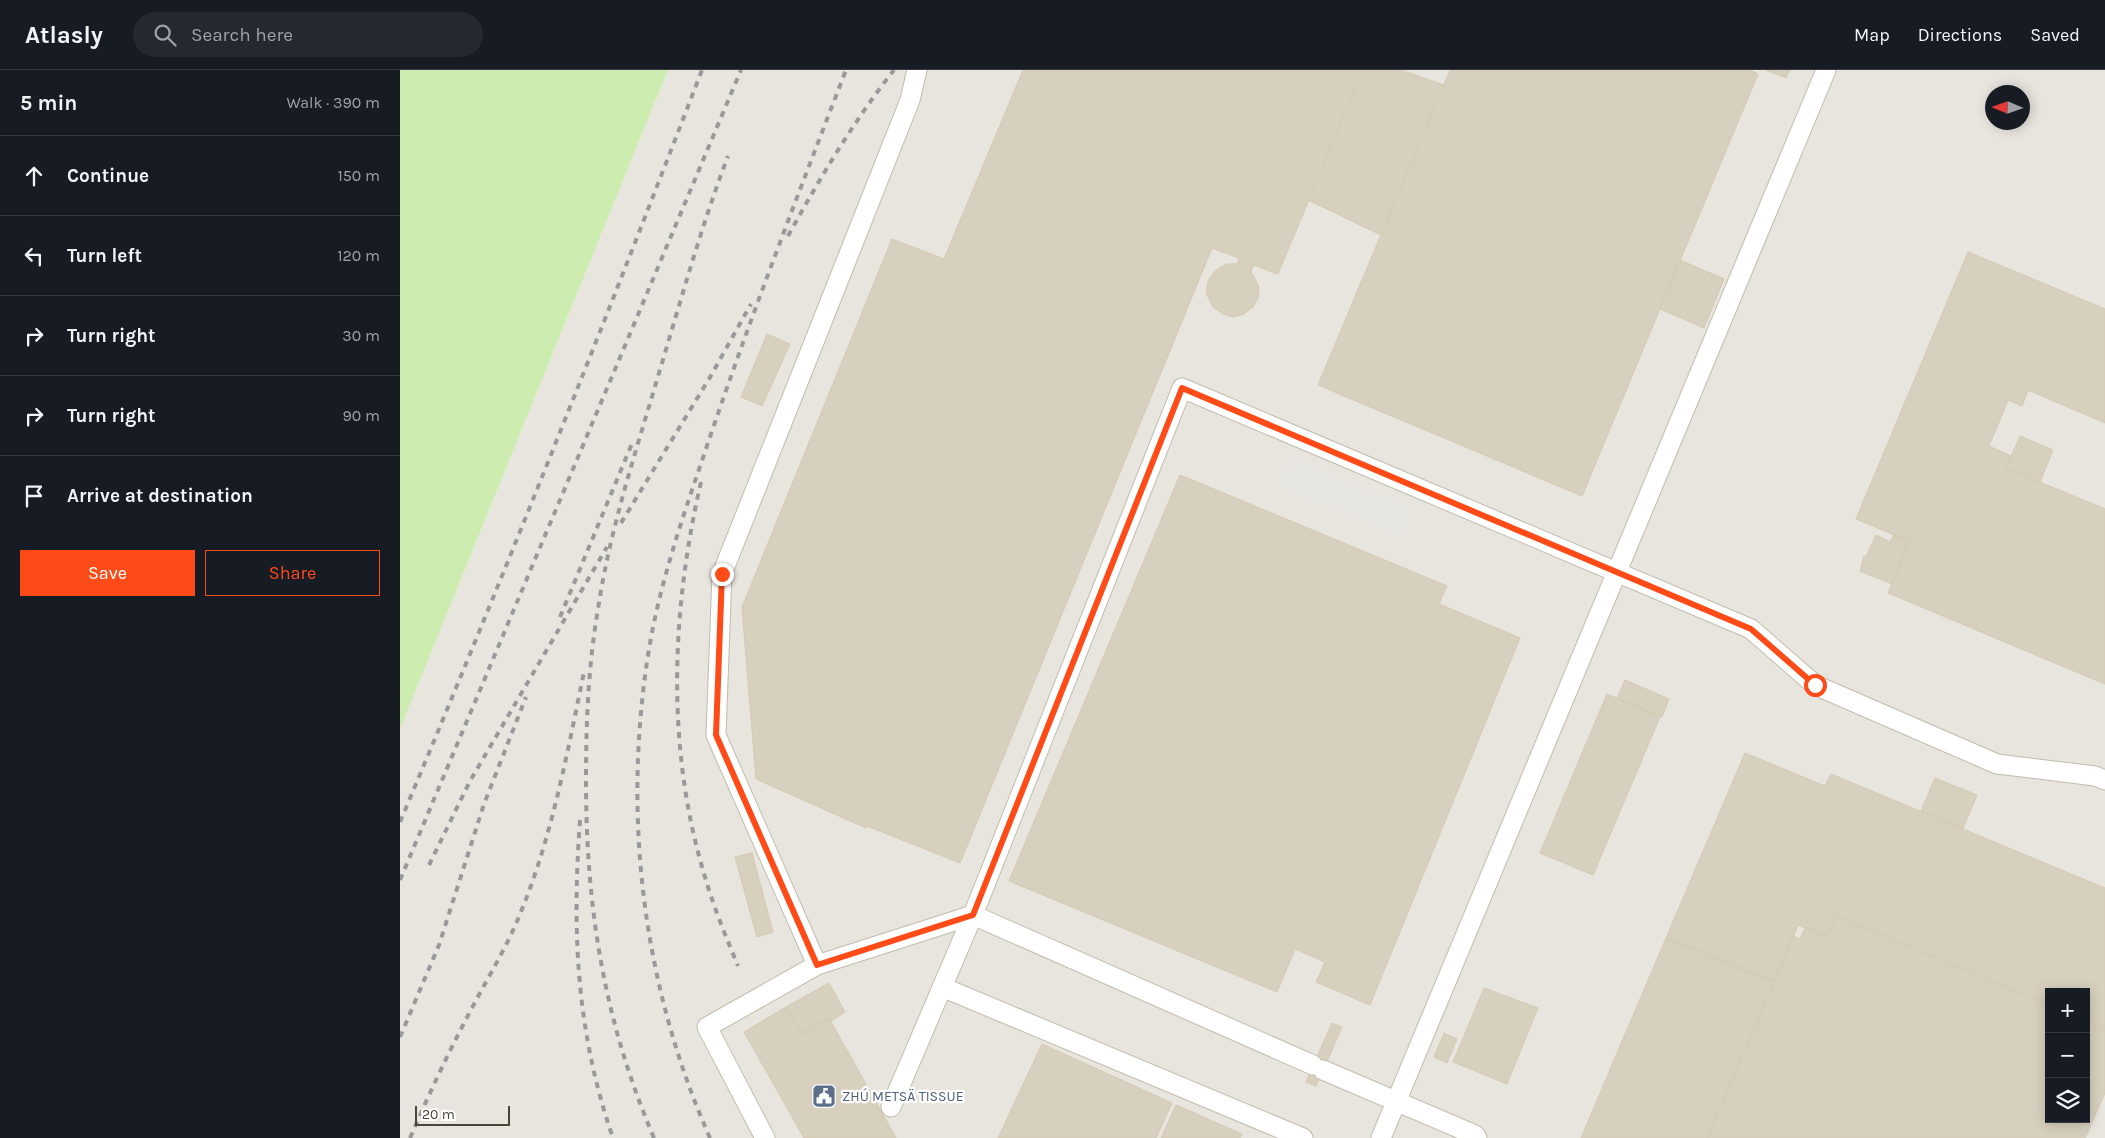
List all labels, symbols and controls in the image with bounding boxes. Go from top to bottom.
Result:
search box [133,12,483,57]
text: Atlasly [25,21,103,49]
icon: search [151,21,179,49]
text: Search here [191,24,293,46]
text: Map [1854,24,1890,46]
text: Directions [1918,24,2002,46]
text: Saved [2030,24,2080,46]
north arrow [1985,85,2030,130]
text: 5 min [20,91,77,115]
text: Walk · 390 m [286,93,380,112]
icon: ahead [20,162,48,190]
text: Continue [67,165,149,187]
text: 150 m [337,166,380,185]
icon: left [20,242,48,270]
text: Turn left [67,245,142,267]
text: 120 m [337,246,380,265]
icon: right [20,322,48,350]
text: Turn right [67,325,156,347]
text: 30 m [342,326,380,345]
icon: right [20,402,48,430]
text: Turn right [67,405,156,427]
text: 90 m [342,406,380,425]
icon: arrive [20,482,48,510]
text: Arrive at destination [67,485,253,507]
button: Save [20,550,195,596]
button: Share [205,550,380,596]
route end [711,563,734,586]
route start [1804,674,1827,697]
map controls [2045,988,2090,1123]
button: + [2045,988,2090,1033]
button: − [2045,1033,2090,1078]
button: layers [2045,1078,2090,1123]
public building icon: ZHÚ METSÄ TISSUE [811,1083,837,1109]
place label: ZHÚ METSÄ TISSUE [842,1087,964,1105]
scale bar [415,1103,510,1126]
text: 20 m [422,1106,455,1123]

